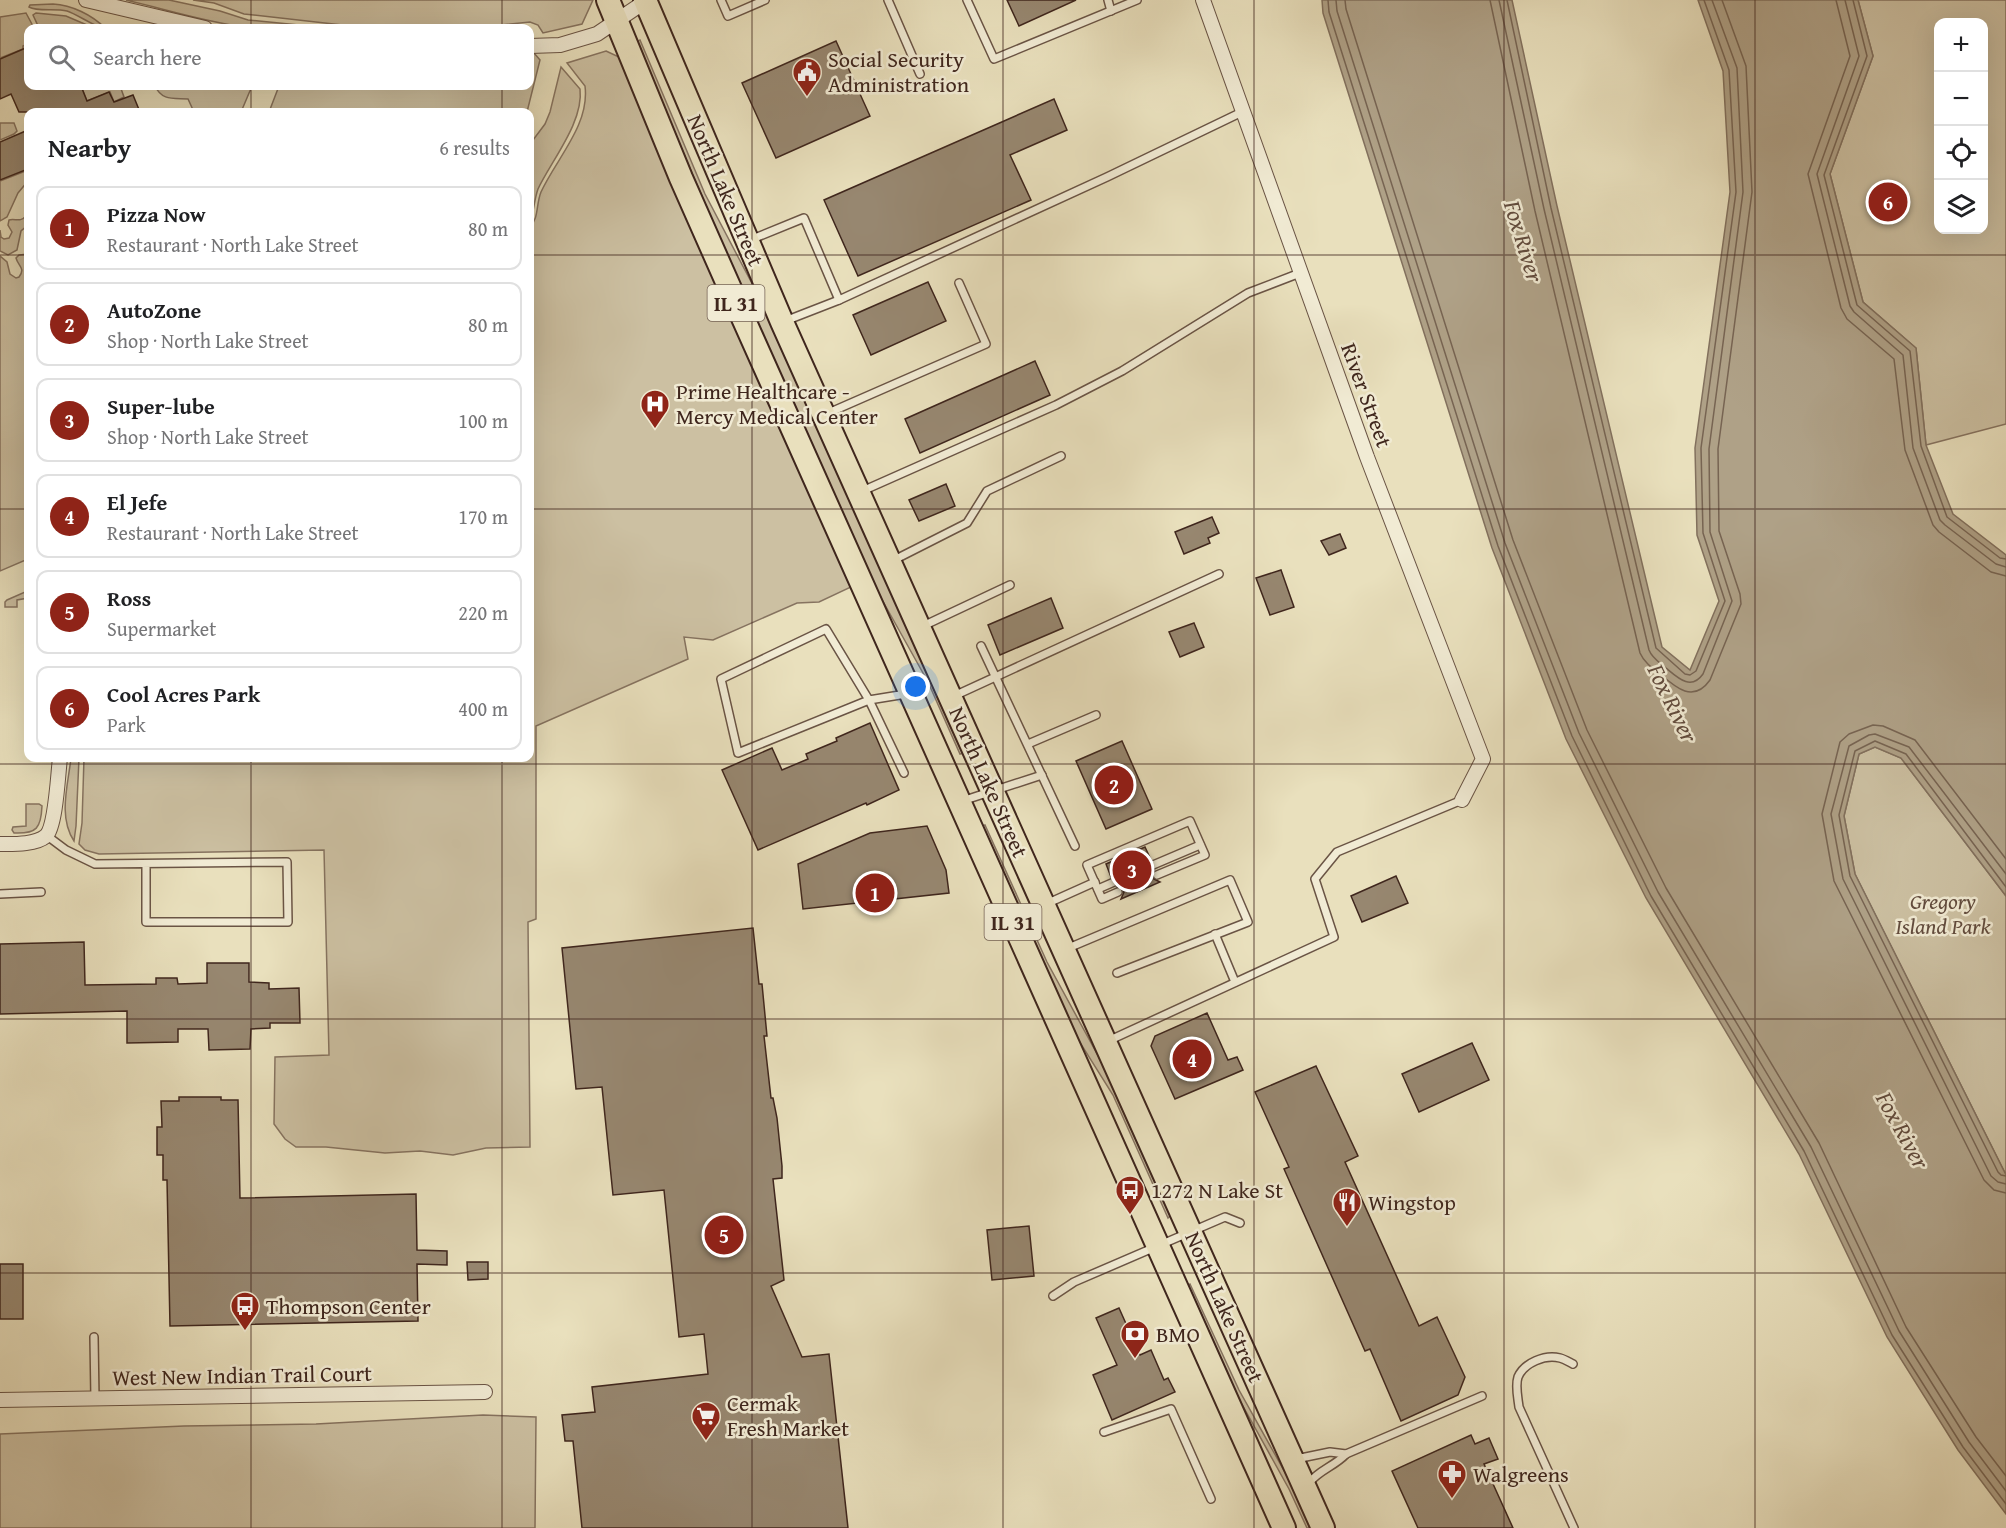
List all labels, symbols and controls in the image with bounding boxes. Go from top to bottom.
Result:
map controls [1934,18,1988,234]
button: + [1934,18,1988,72]
search box [24,24,534,90]
icon: search [45,41,78,74]
text: Search here [93,41,202,73]
place label: Social Security Administration [828,43,970,100]
public building icon: Social Security Administration [791,56,823,98]
button: − [1934,72,1988,126]
street label: North Lake Street [680,109,773,271]
button: locate [1934,126,1988,180]
text: Nearby [48,128,131,167]
text: 6 results [439,133,510,162]
pin: 6 [1868,180,1908,224]
button: layers [1934,180,1988,234]
water label: Fox River [1495,195,1553,287]
text: Pizza Now [107,198,206,230]
text: 1 [64,214,75,243]
text: 80 m [468,214,508,243]
text: Restaurant · North Lake Street [107,230,359,259]
road number: IL 31 [708,285,764,321]
text: AutoZone [107,294,201,326]
text: 2 [64,310,75,339]
text: 80 m [468,310,508,339]
text: Shop · North Lake Street [107,326,309,355]
street label: River Street [1333,338,1401,452]
place label: Prime Healthcare - Mercy Medical Center [676,375,878,432]
hospital icon: Prime Healthcare - Mercy Medical Center [639,388,671,430]
text: Super-lube [107,390,215,422]
text: 3 [64,406,75,435]
text: 100 m [458,406,508,435]
text: Shop · North Lake Street [107,422,309,451]
text: El Jefe [107,486,167,518]
text: 4 [64,502,75,531]
text: 170 m [458,502,508,531]
text: Restaurant · North Lake Street [107,518,359,547]
text: Ross [107,582,151,614]
text: 5 [64,598,75,627]
text: 220 m [458,598,508,627]
text: Supermarket [107,614,216,643]
water label: Fox River [1638,657,1708,749]
your location [901,672,930,701]
text: Cool Acres Park [107,678,260,710]
text: 6 [64,694,75,723]
text: 400 m [458,694,508,723]
street label: North Lake Street [941,701,1037,863]
text: Park [107,710,146,739]
pin: 2 [1094,762,1134,808]
pin: 3 [1112,848,1152,892]
pin: 1 [856,870,894,916]
park label: Gregory Island Park [1896,885,1991,942]
road number: IL 31 [984,904,1042,940]
pin: 4 [1172,1036,1212,1082]
water label: Fox River [1867,1084,1939,1176]
bus stop icon: 1272 N Lake St [1114,1174,1146,1216]
place label: 1272 N Lake St [1151,1174,1283,1206]
restaurant icon: Wingstop [1331,1186,1363,1228]
place label: Wingstop [1368,1186,1456,1218]
pin: 5 [704,1212,744,1258]
street label: North Lake Street [1177,1226,1273,1388]
bus stop icon: Thompson Center [229,1290,261,1332]
place label: Thompson Center [266,1290,431,1322]
bank icon: BMO [1119,1318,1151,1360]
place label: BMO [1156,1318,1200,1350]
street label: West New Indian Trail Court [112,1357,372,1393]
place label: Cermak Fresh Market [727,1387,849,1444]
supermarket icon: Cermak Fresh Market [690,1400,722,1442]
pharmacy icon: Walgreens [1436,1458,1468,1500]
place label: Walgreens [1473,1458,1569,1490]

